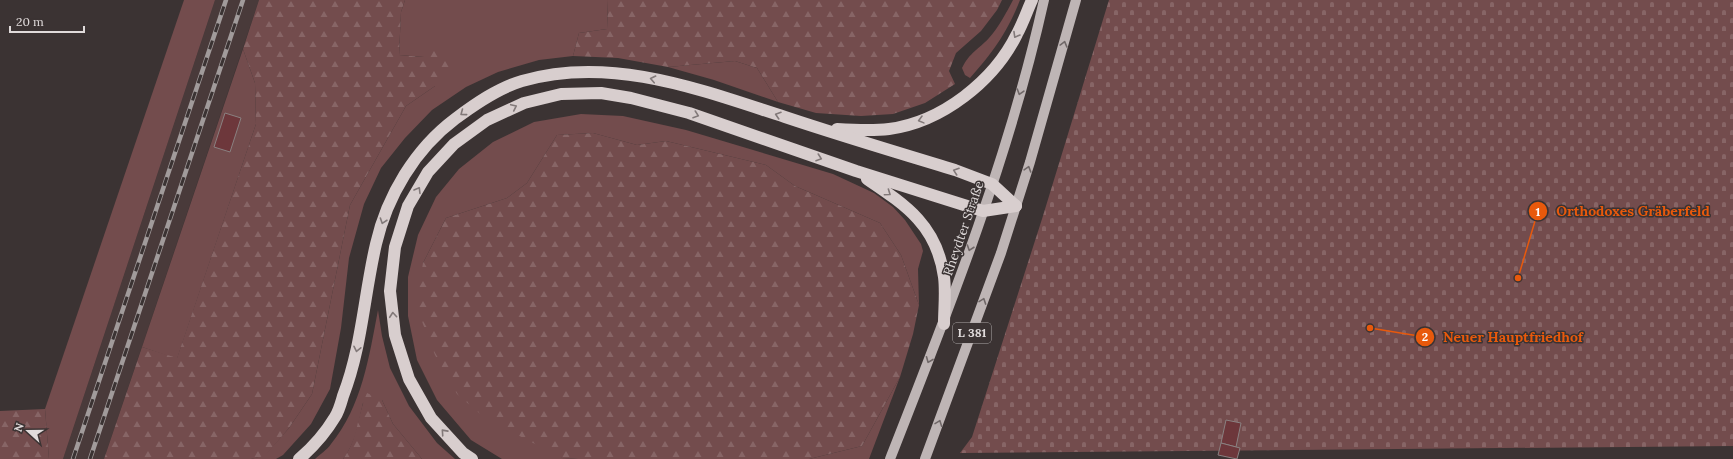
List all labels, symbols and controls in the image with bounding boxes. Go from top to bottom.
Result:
scale bar [10,8,84,34]
text: 20 m [16,14,44,29]
one-way arrow [1013,31,1020,38]
one-way arrow [1060,41,1068,48]
one-way arrow [650,75,656,83]
one-way arrow [1016,88,1025,95]
one-way arrow [510,104,518,112]
one-way arrow [460,108,467,116]
one-way arrow [692,111,699,119]
one-way arrow [775,111,782,120]
one-way arrow [918,115,925,124]
one-way arrow [815,153,822,162]
one-way arrow [1023,166,1032,173]
one-way arrow [952,167,959,175]
street label: Rheydter Straße [939,179,988,278]
one-way arrow [413,187,420,194]
one-way arrow [884,188,891,195]
callout: Orthodoxes Gräberfeld [1528,198,1717,224]
text: Orthodoxes Gräberfeld [1556,202,1710,220]
text: 1 [1536,204,1541,219]
one-way arrow [380,218,388,225]
one-way arrow [967,245,975,252]
one-way arrow [979,297,987,304]
one-way arrow [388,312,397,318]
road number: L 381 [953,323,991,343]
callout: Neuer Hauptfriedhof [1415,324,1591,350]
text: Neuer Hauptfriedhof [1443,328,1584,346]
text: 2 [1422,329,1428,344]
one-way arrow [353,345,362,352]
one-way arrow [926,357,934,364]
north arrow [8,411,48,451]
one-way arrow [934,419,942,426]
text: N [11,420,27,434]
one-way arrow [441,429,449,437]

